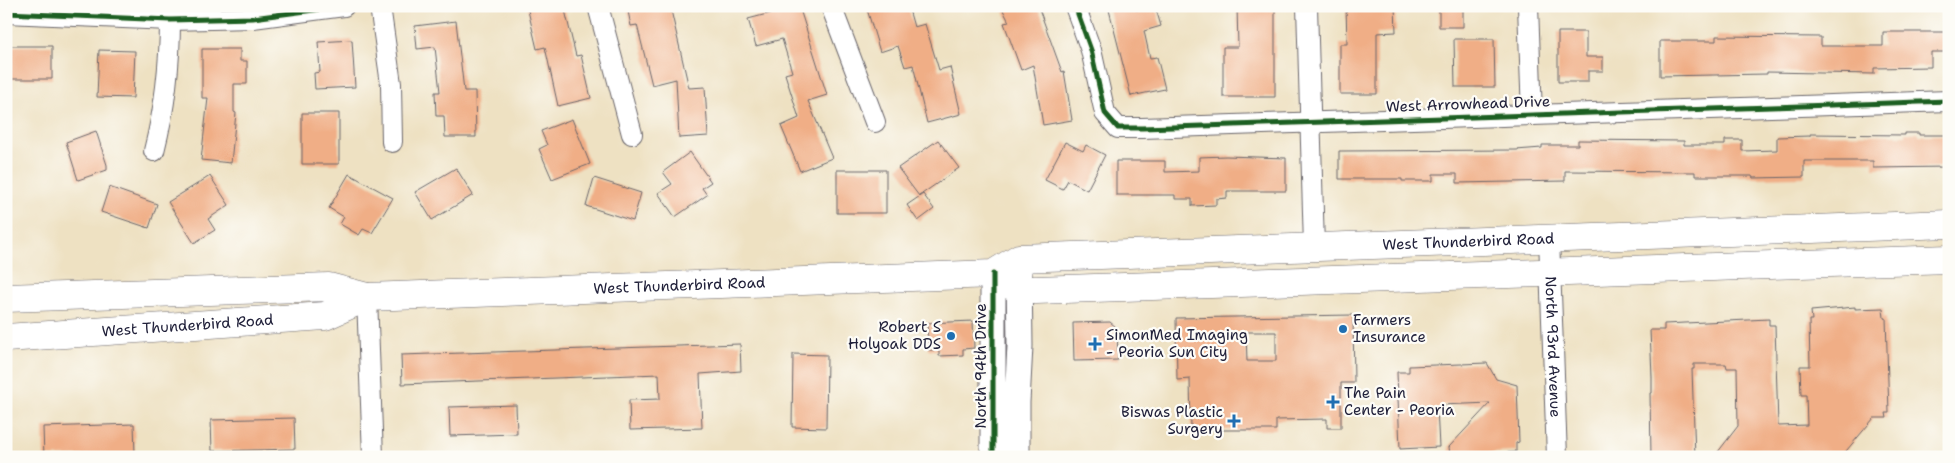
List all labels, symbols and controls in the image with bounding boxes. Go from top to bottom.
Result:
street label: West Arrowhead Drive [1385,91,1551,117]
street label: West Thunderbird Road [1382,228,1555,255]
street label: West Thunderbird Road [593,272,766,299]
street label: North 93rd Avenue [1540,276,1566,418]
street label: North 94th Drive [971,303,991,429]
street label: West Thunderbird Road [101,310,275,341]
place label: Farmers Insurance [1353,310,1426,347]
place label: Robert S Holyoak DDS [848,317,941,354]
marker: Farmers Insurance [1337,323,1349,335]
place label: SimonMed Imaging - Peoria Sun City [1106,325,1248,362]
marker: Robert S Holyoak DDS [945,330,957,342]
marker: SimonMed Imaging - Peoria Sun City [1088,337,1102,351]
place label: The Pain Center - Peoria [1344,383,1455,420]
marker: The Pain Center - Peoria [1326,395,1340,409]
place label: Biswas Plastic Surgery [1121,402,1223,439]
marker: Biswas Plastic Surgery [1227,414,1241,428]

